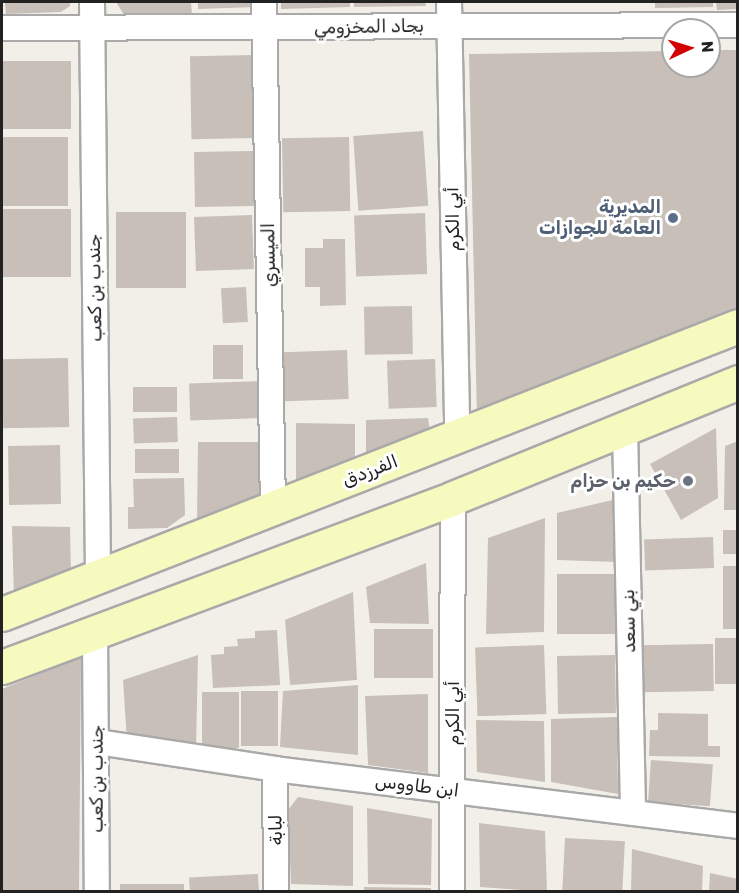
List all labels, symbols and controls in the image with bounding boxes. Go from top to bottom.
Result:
street label: بجاد المخزومي [314,15,424,39]
north arrow [661,18,721,78]
text: N [698,40,717,53]
street label: أبي الكرم [442,187,464,251]
place label: المديرية العامة للجوازات [539,197,661,240]
marker: المديرية العامة للجوازات [666,211,680,225]
street label: الميسري [258,223,280,287]
street label: جندب بن كعب [83,234,107,342]
street label: الفرزدق [339,451,401,491]
place label: حكيم بن حزام [570,470,676,492]
marker: حكيم بن حزام [681,474,695,488]
street label: بني سعد [618,589,640,653]
street label: أبي الكرم [442,681,464,745]
street label: جندب بن كعب [86,725,108,833]
street label: ابن طاووس [374,770,460,802]
street label: لبابة [265,814,287,846]

